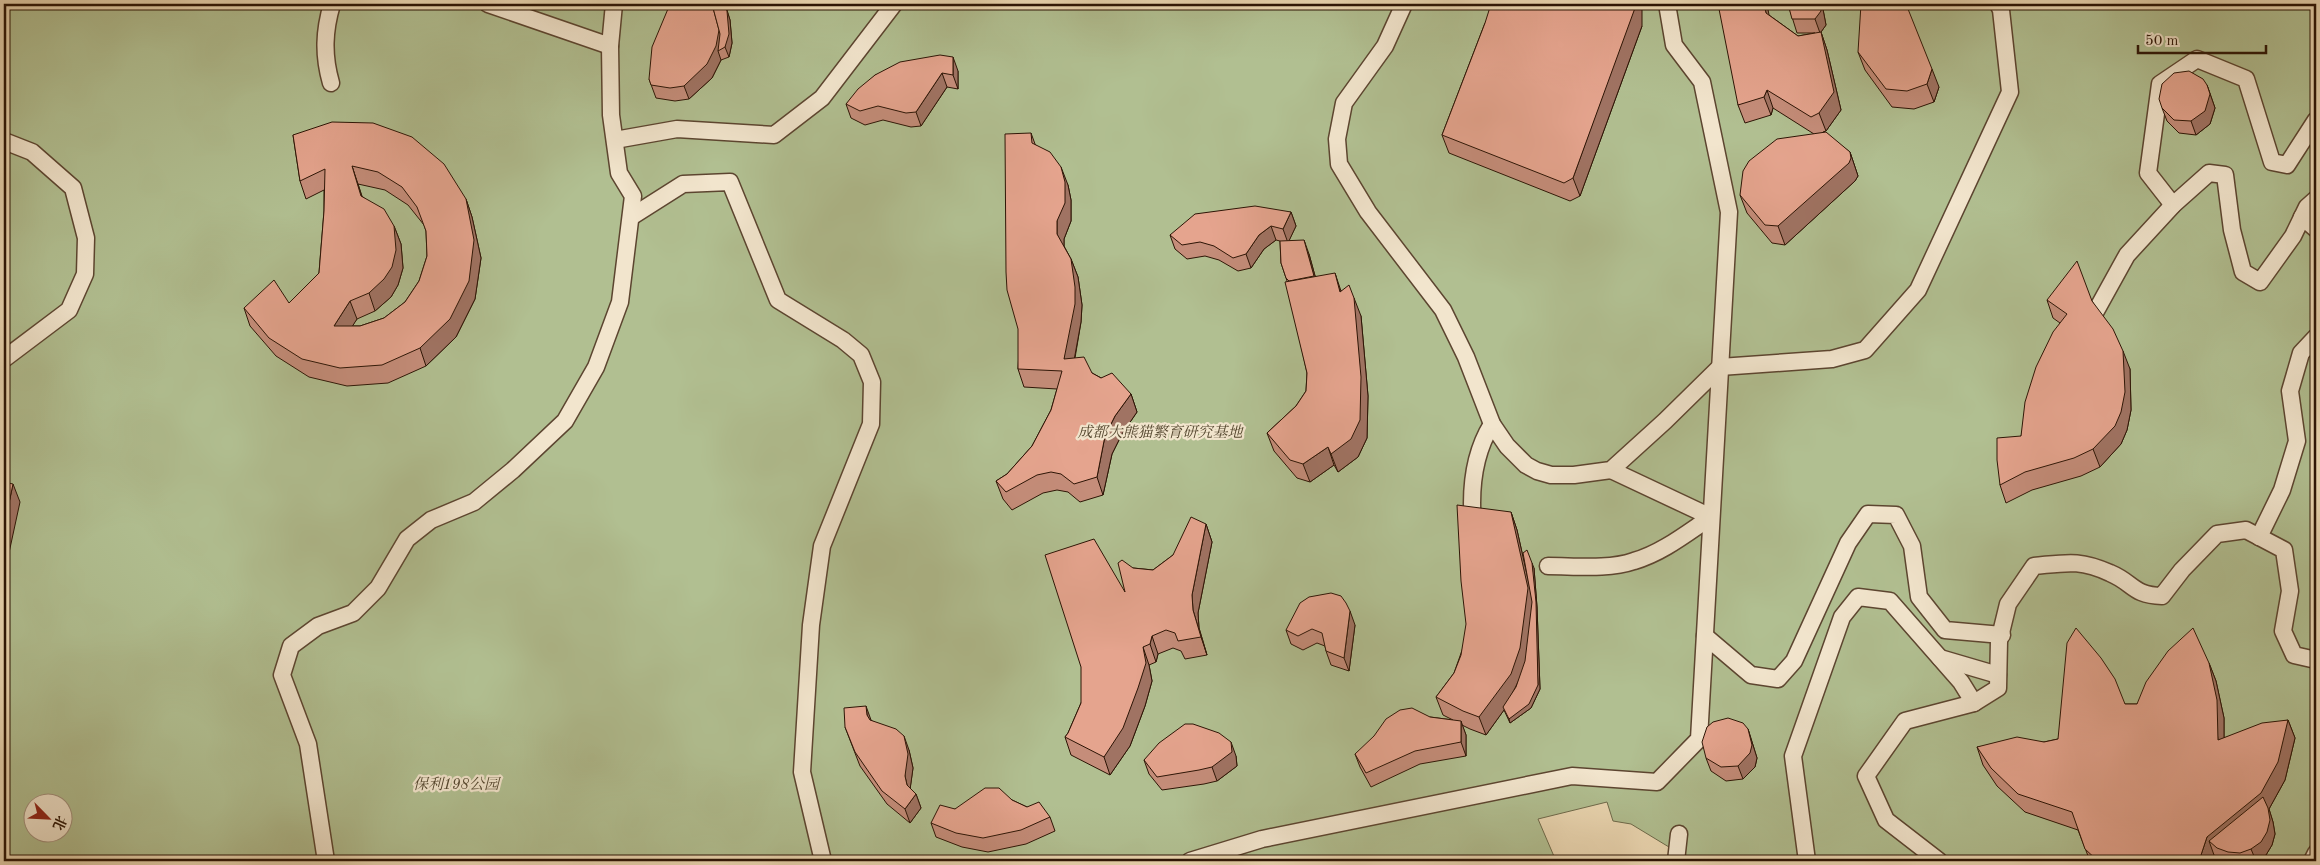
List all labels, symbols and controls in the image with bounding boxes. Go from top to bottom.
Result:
scale bar [2138,22,2265,54]
text: 50 m [2145,34,2179,49]
park label: 成都大熊猫繁育研究基地 [1077,424,1244,441]
park label: 保利198公园 [413,776,501,793]
north arrow [22,792,72,842]
text: 北 [50,814,69,833]

